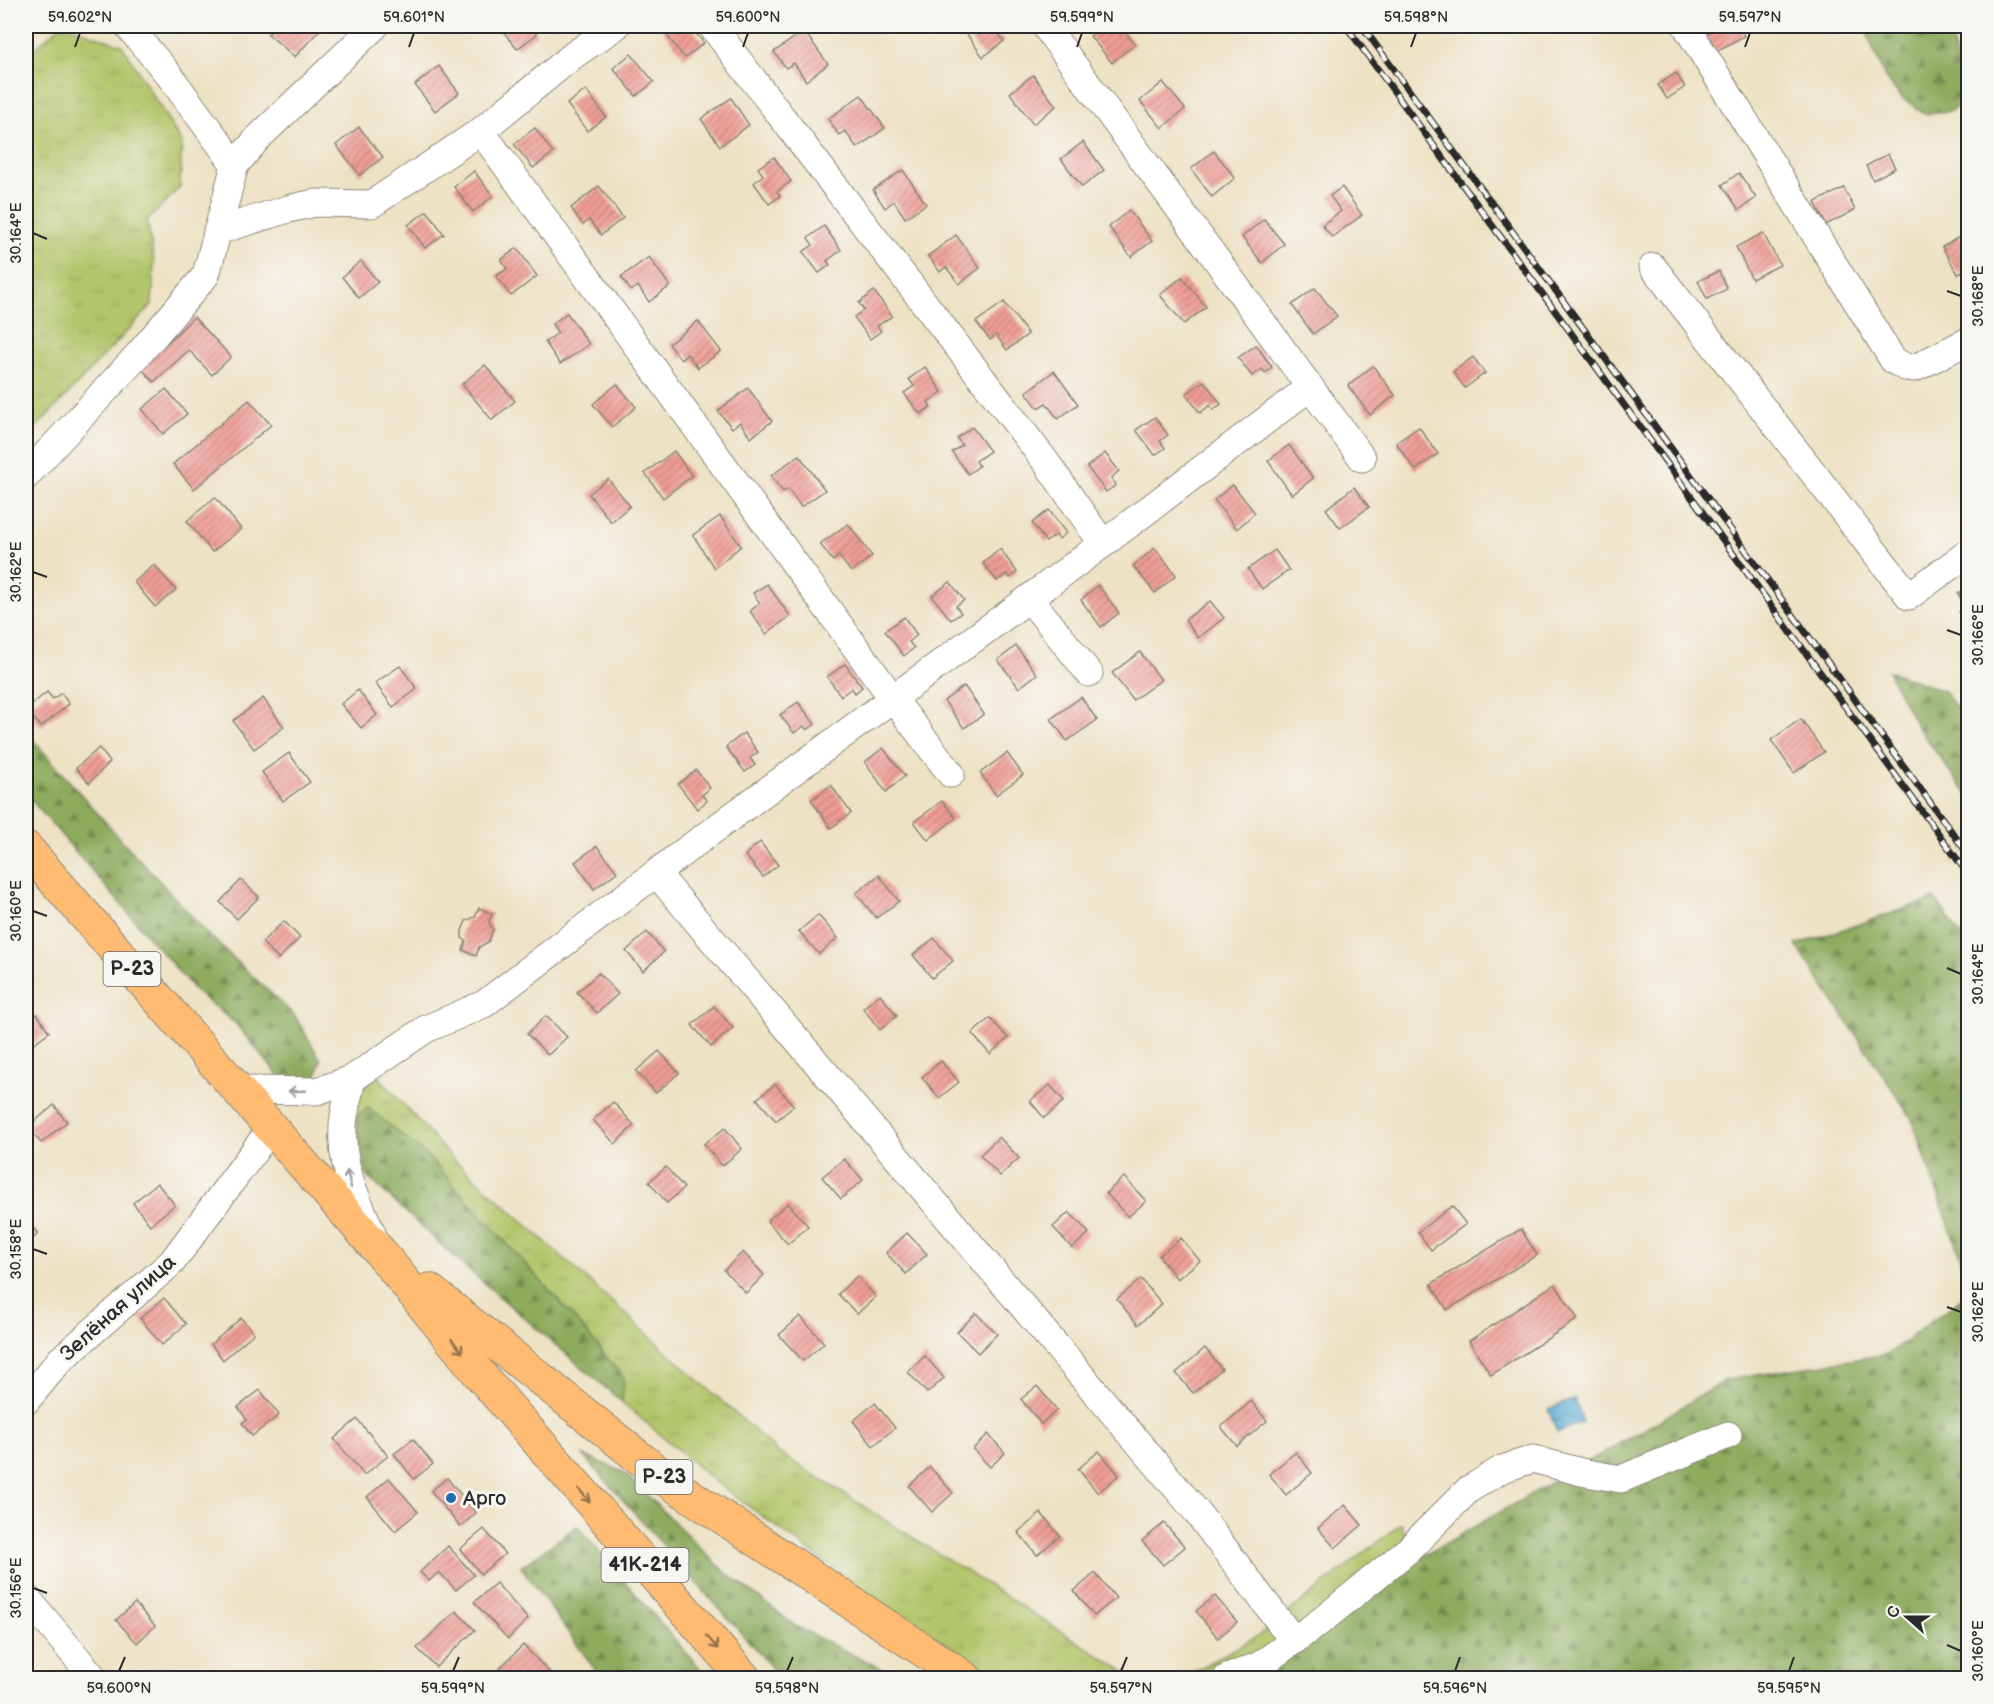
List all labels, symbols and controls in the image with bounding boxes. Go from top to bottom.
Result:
text: 59.602°N [48,8,112,27]
text: 59.601°N [383,8,445,27]
text: 59.600°N [715,8,781,27]
text: 59.599°N [1050,8,1114,27]
text: 59.598°N [1384,8,1448,27]
text: 59.597°N [1718,8,1782,27]
text: 30.164°E [7,202,26,264]
text: 30.168°E [1969,265,1988,327]
text: 30.162°E [7,541,26,603]
text: 30.166°E [1969,604,1988,666]
text: 30.160°E [7,880,26,942]
text: 30.164°E [1969,943,1988,1005]
road number: Р-23 [104,952,160,986]
one-way arrow [287,1086,307,1097]
one-way arrow [342,1170,354,1189]
text: 30.158°E [7,1218,26,1279]
street label: Зелёная улица [55,1249,181,1367]
text: 30.162°E [1969,1281,1988,1343]
one-way arrow [450,1338,464,1353]
road number: Р-23 [636,1460,692,1494]
place label: Арго [462,1486,506,1511]
one-way arrow [577,1487,591,1502]
marker: Арго [444,1491,458,1505]
road number: 41К-214 [602,1548,688,1582]
text: 30.156°E [7,1557,26,1619]
north arrow [1877,1587,1937,1647]
text: С [1884,1604,1905,1621]
text: 30.160°E [1969,1620,1988,1682]
one-way arrow [705,1634,719,1649]
text: 59.600°N [86,1679,152,1698]
text: 59.599°N [421,1679,485,1698]
text: 59.598°N [755,1679,819,1698]
text: 59.597°N [1089,1679,1153,1698]
text: 59.596°N [1423,1679,1487,1698]
text: 59.595°N [1757,1679,1821,1698]

